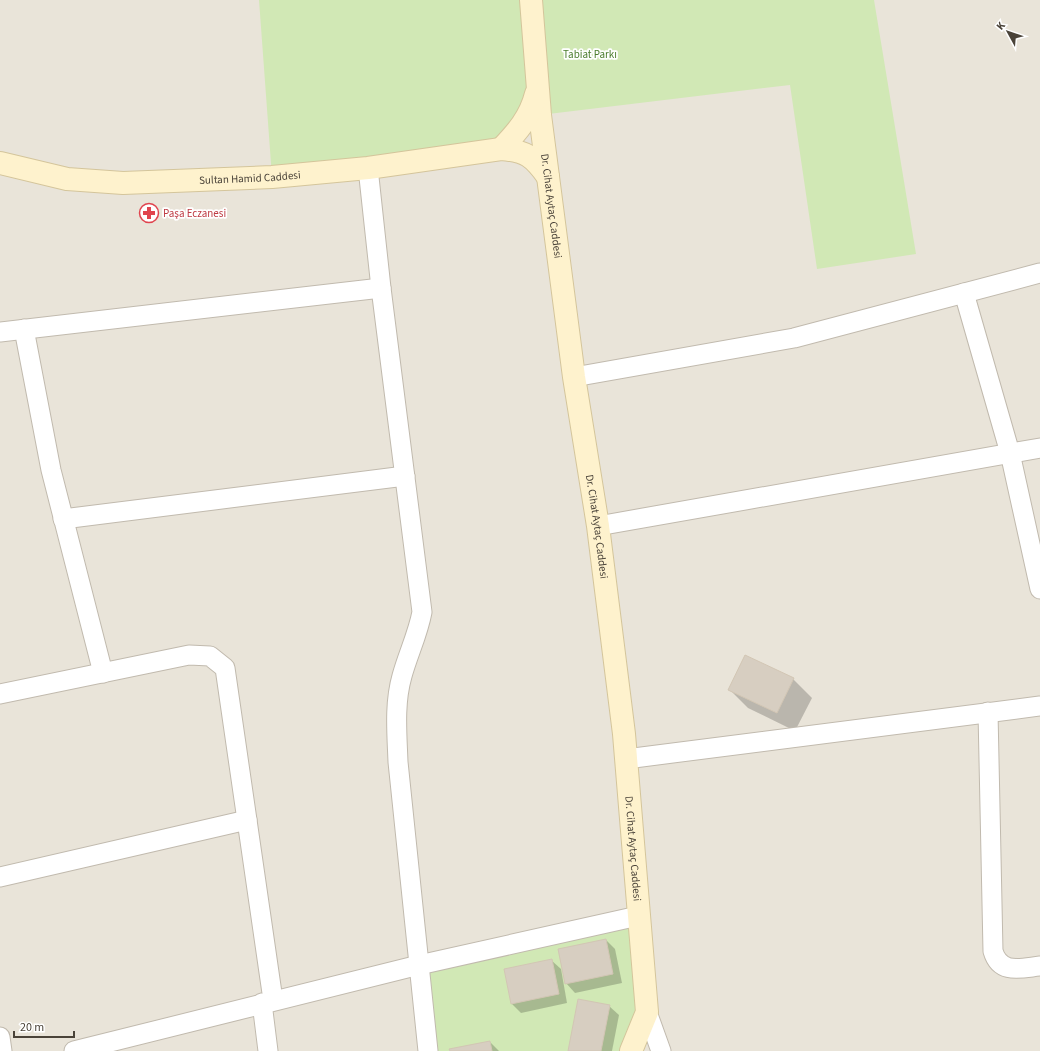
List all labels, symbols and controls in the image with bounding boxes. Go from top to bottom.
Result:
north arrow [988,12,1028,52]
text: K [993,18,1009,33]
park label: Tabiat Parkı [563,47,617,62]
street label: Dr. Cihat Aytaç Caddesi [538,153,566,259]
street label: Sultan Hamid Caddesi [199,167,301,187]
pharmacy icon: Paşa Eczanesi [138,202,160,224]
place label: Paşa Eczanesi [163,206,226,221]
street label: Dr. Cihat Aytaç Caddesi [582,473,612,580]
street label: Dr. Cihat Aytaç Caddesi [622,795,645,902]
scale bar [14,1013,74,1039]
text: 20 m [20,1019,44,1036]

